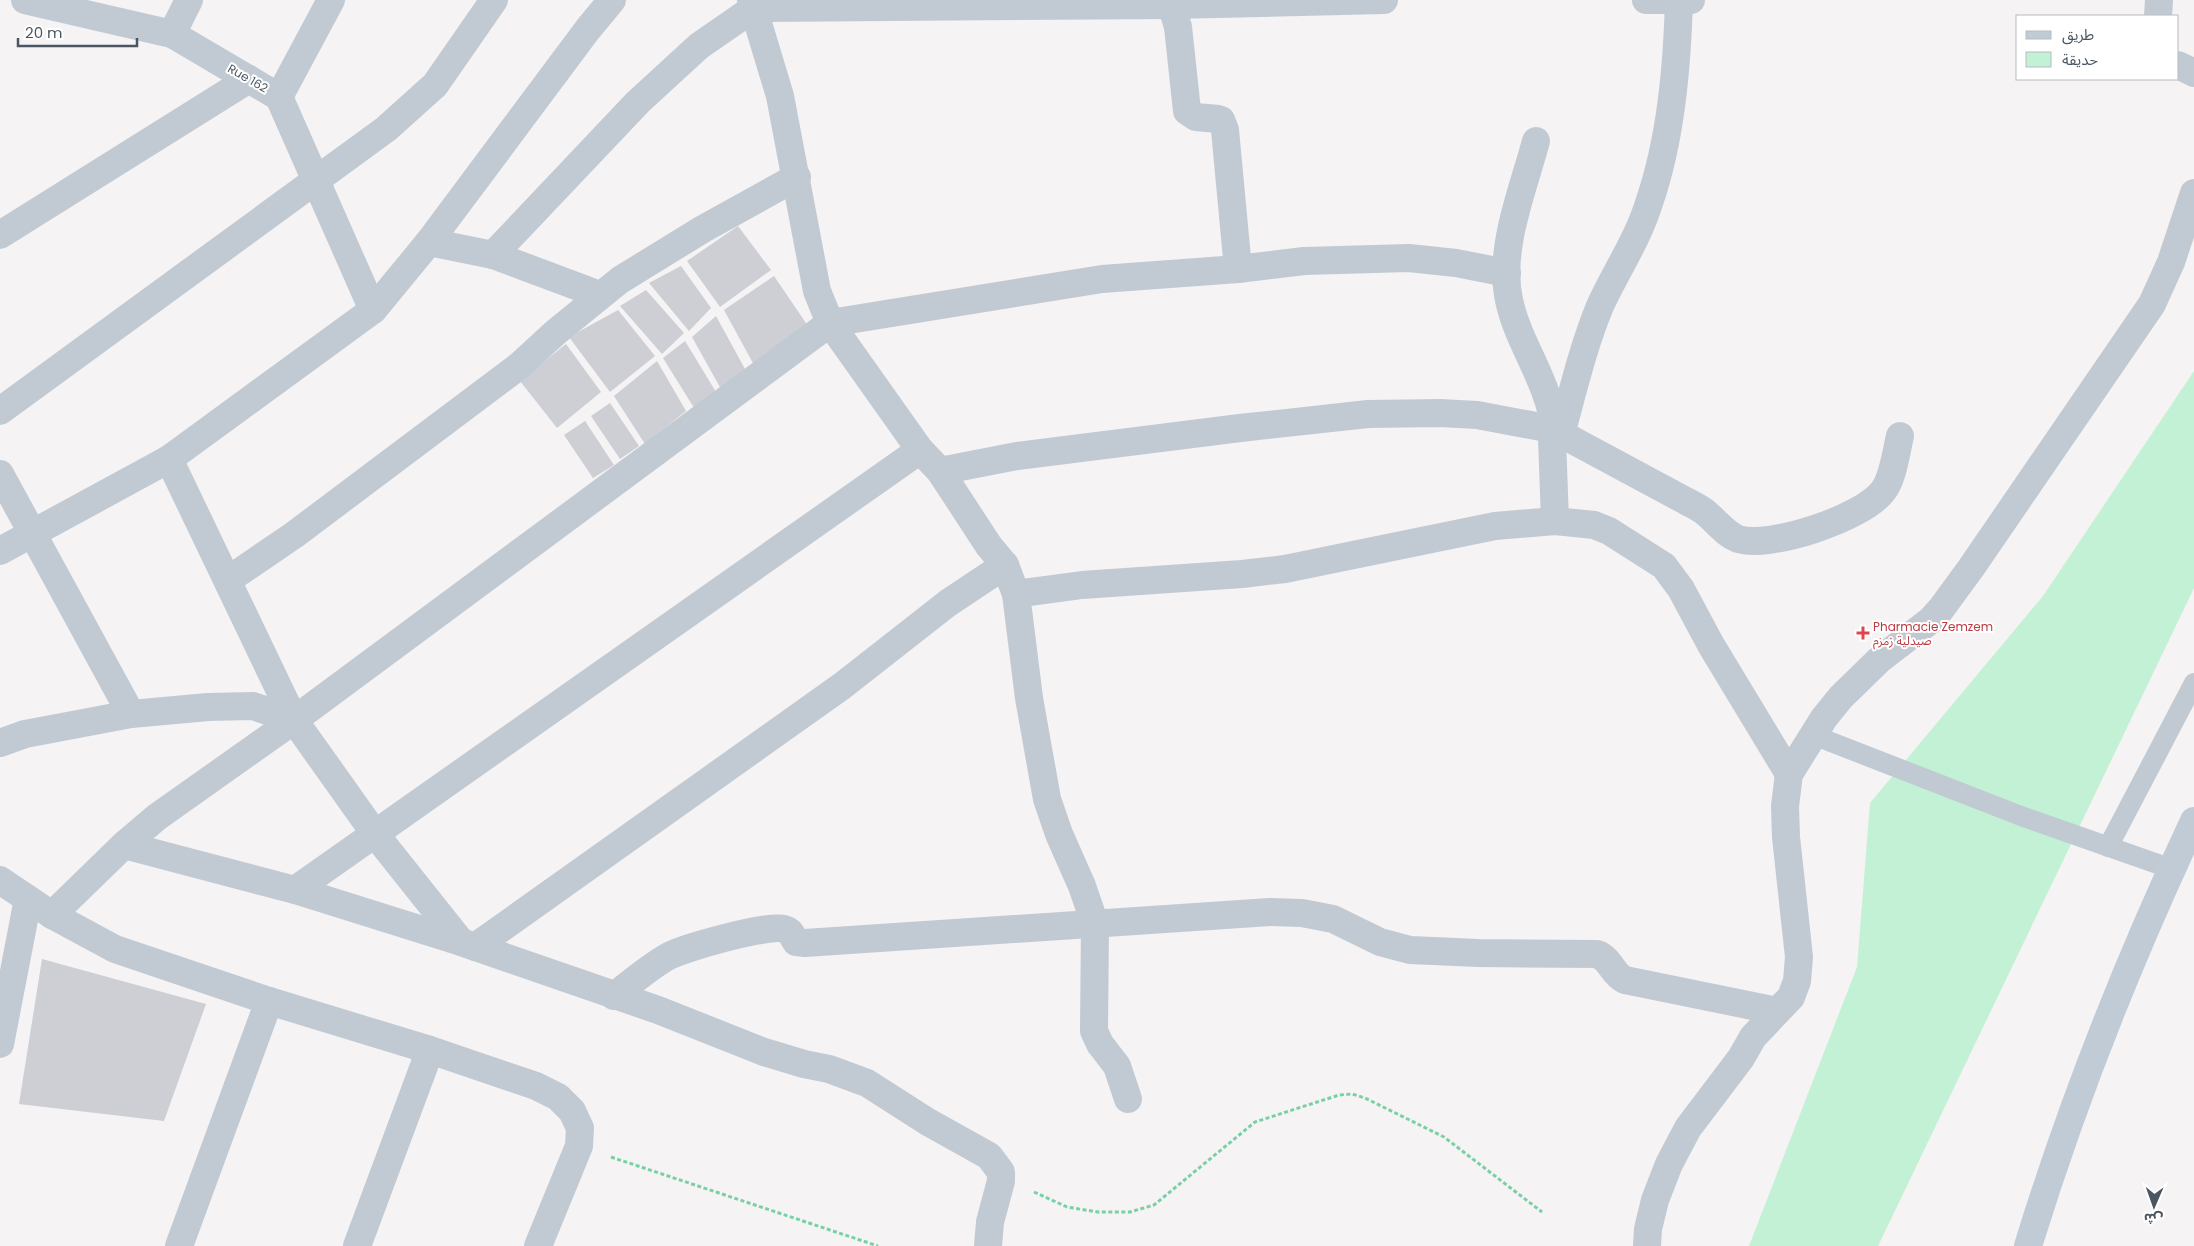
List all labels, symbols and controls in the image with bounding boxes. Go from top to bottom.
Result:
scale bar [18,15,136,47]
legend [2016,15,2179,80]
text: 20 m [25,22,63,43]
text: طريق [2062,24,2094,45]
text: حديقة [2062,49,2098,70]
street label: Rue 162 [225,60,271,96]
place label: Pharmacie Zemzem صيدلية زمزم [1873,618,1993,650]
marker: Pharmacie Zemzem صيدلية زمزم [1857,627,1869,639]
north arrow [2129,1181,2179,1231]
text: ش [2144,1209,2163,1229]

